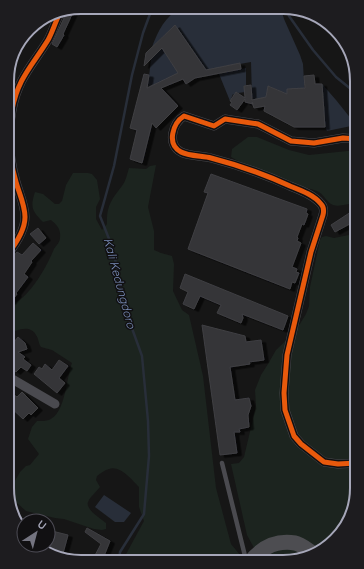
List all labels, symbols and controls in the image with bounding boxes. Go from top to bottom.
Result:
water label: Kali Kedungdoro [101,236,139,331]
north arrow [16,513,56,553]
text: U [35,517,49,533]

